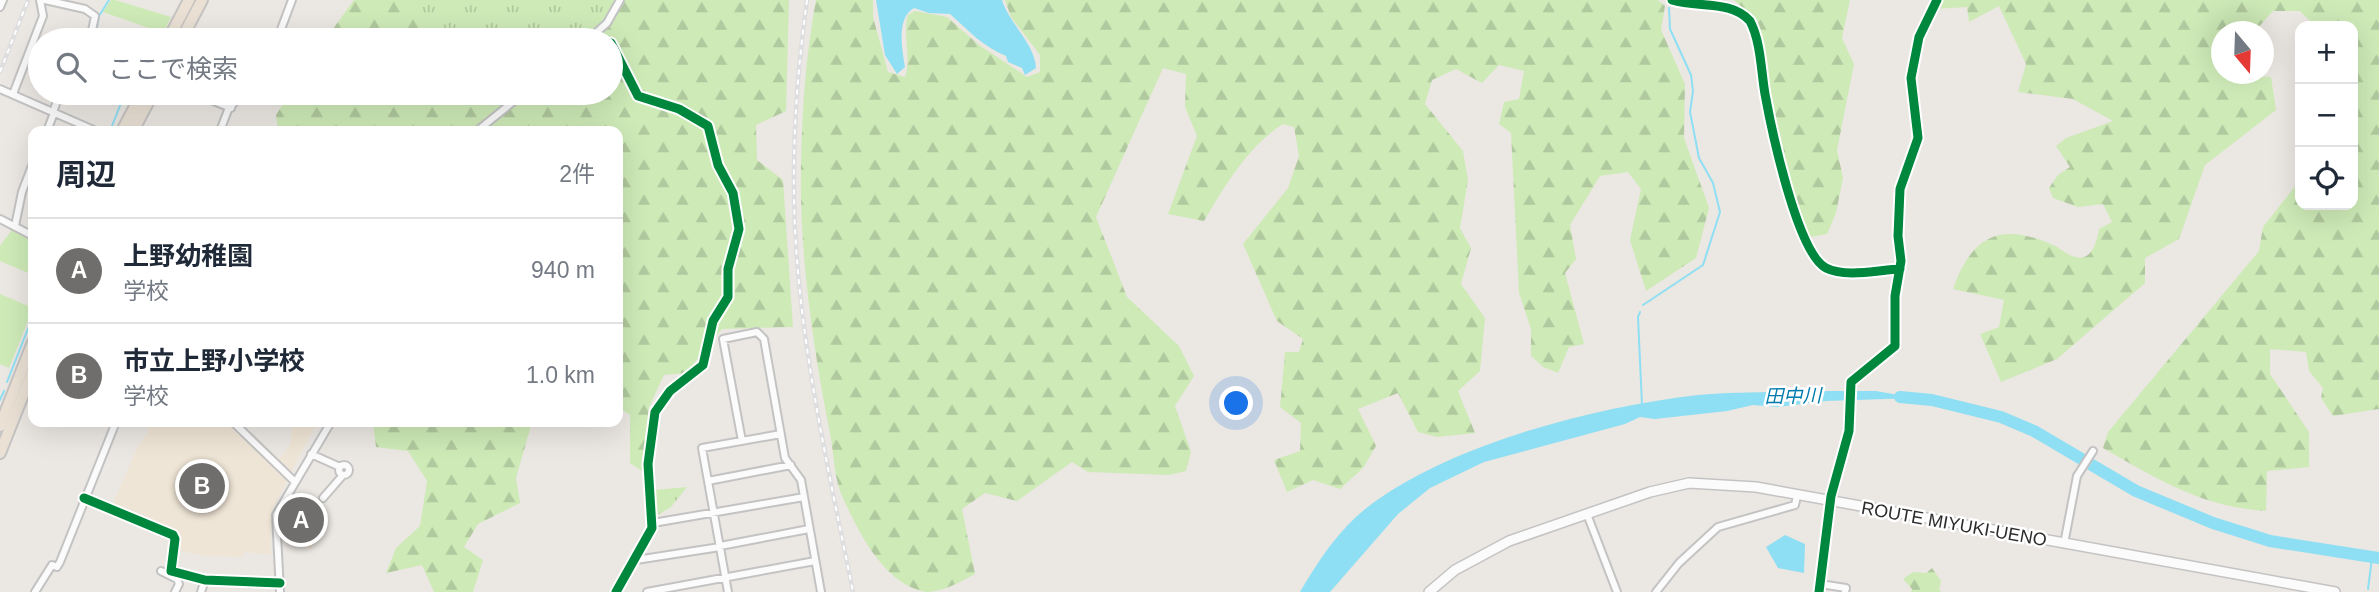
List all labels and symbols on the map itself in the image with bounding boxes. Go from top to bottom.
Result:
north arrow [2211,21,2274,84]
water label: 田中川 [1764,385,1824,407]
your location [1219,386,1253,420]
pin: B [179,460,225,512]
pin: A [278,494,324,546]
street label: ROUTE MIYUKI-UENO [1860,498,2048,550]

